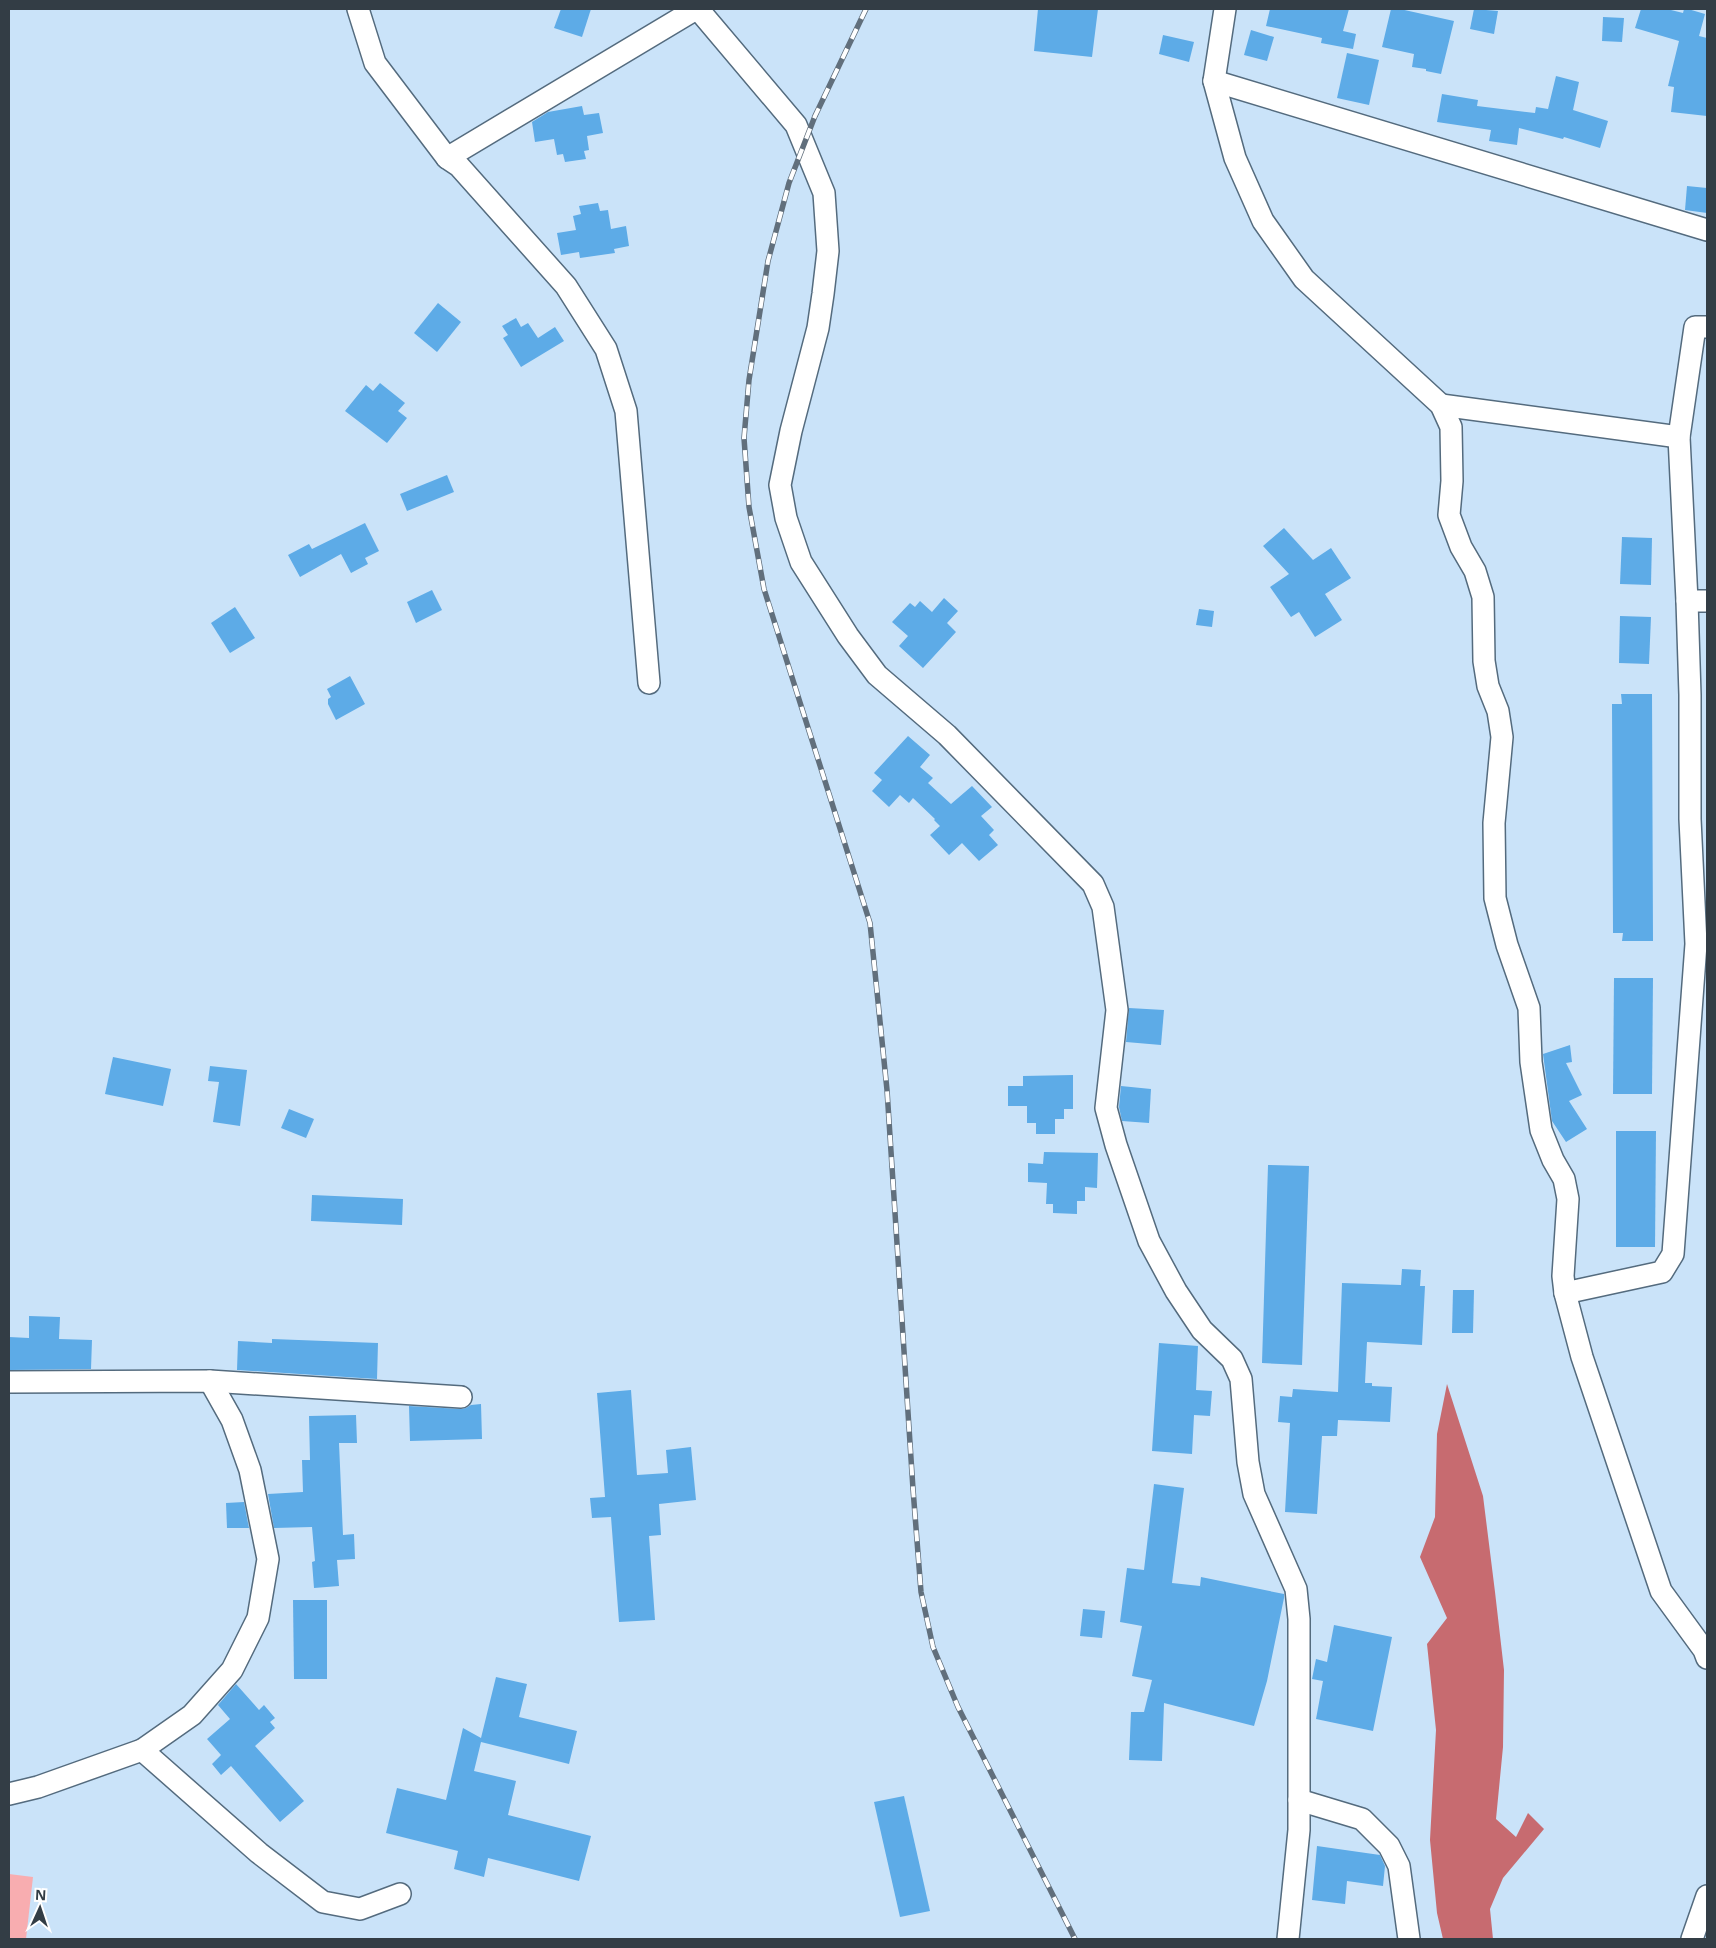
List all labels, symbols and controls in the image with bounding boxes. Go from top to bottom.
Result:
north arrow [15,1883,65,1933]
text: N [35,1885,47,1904]

